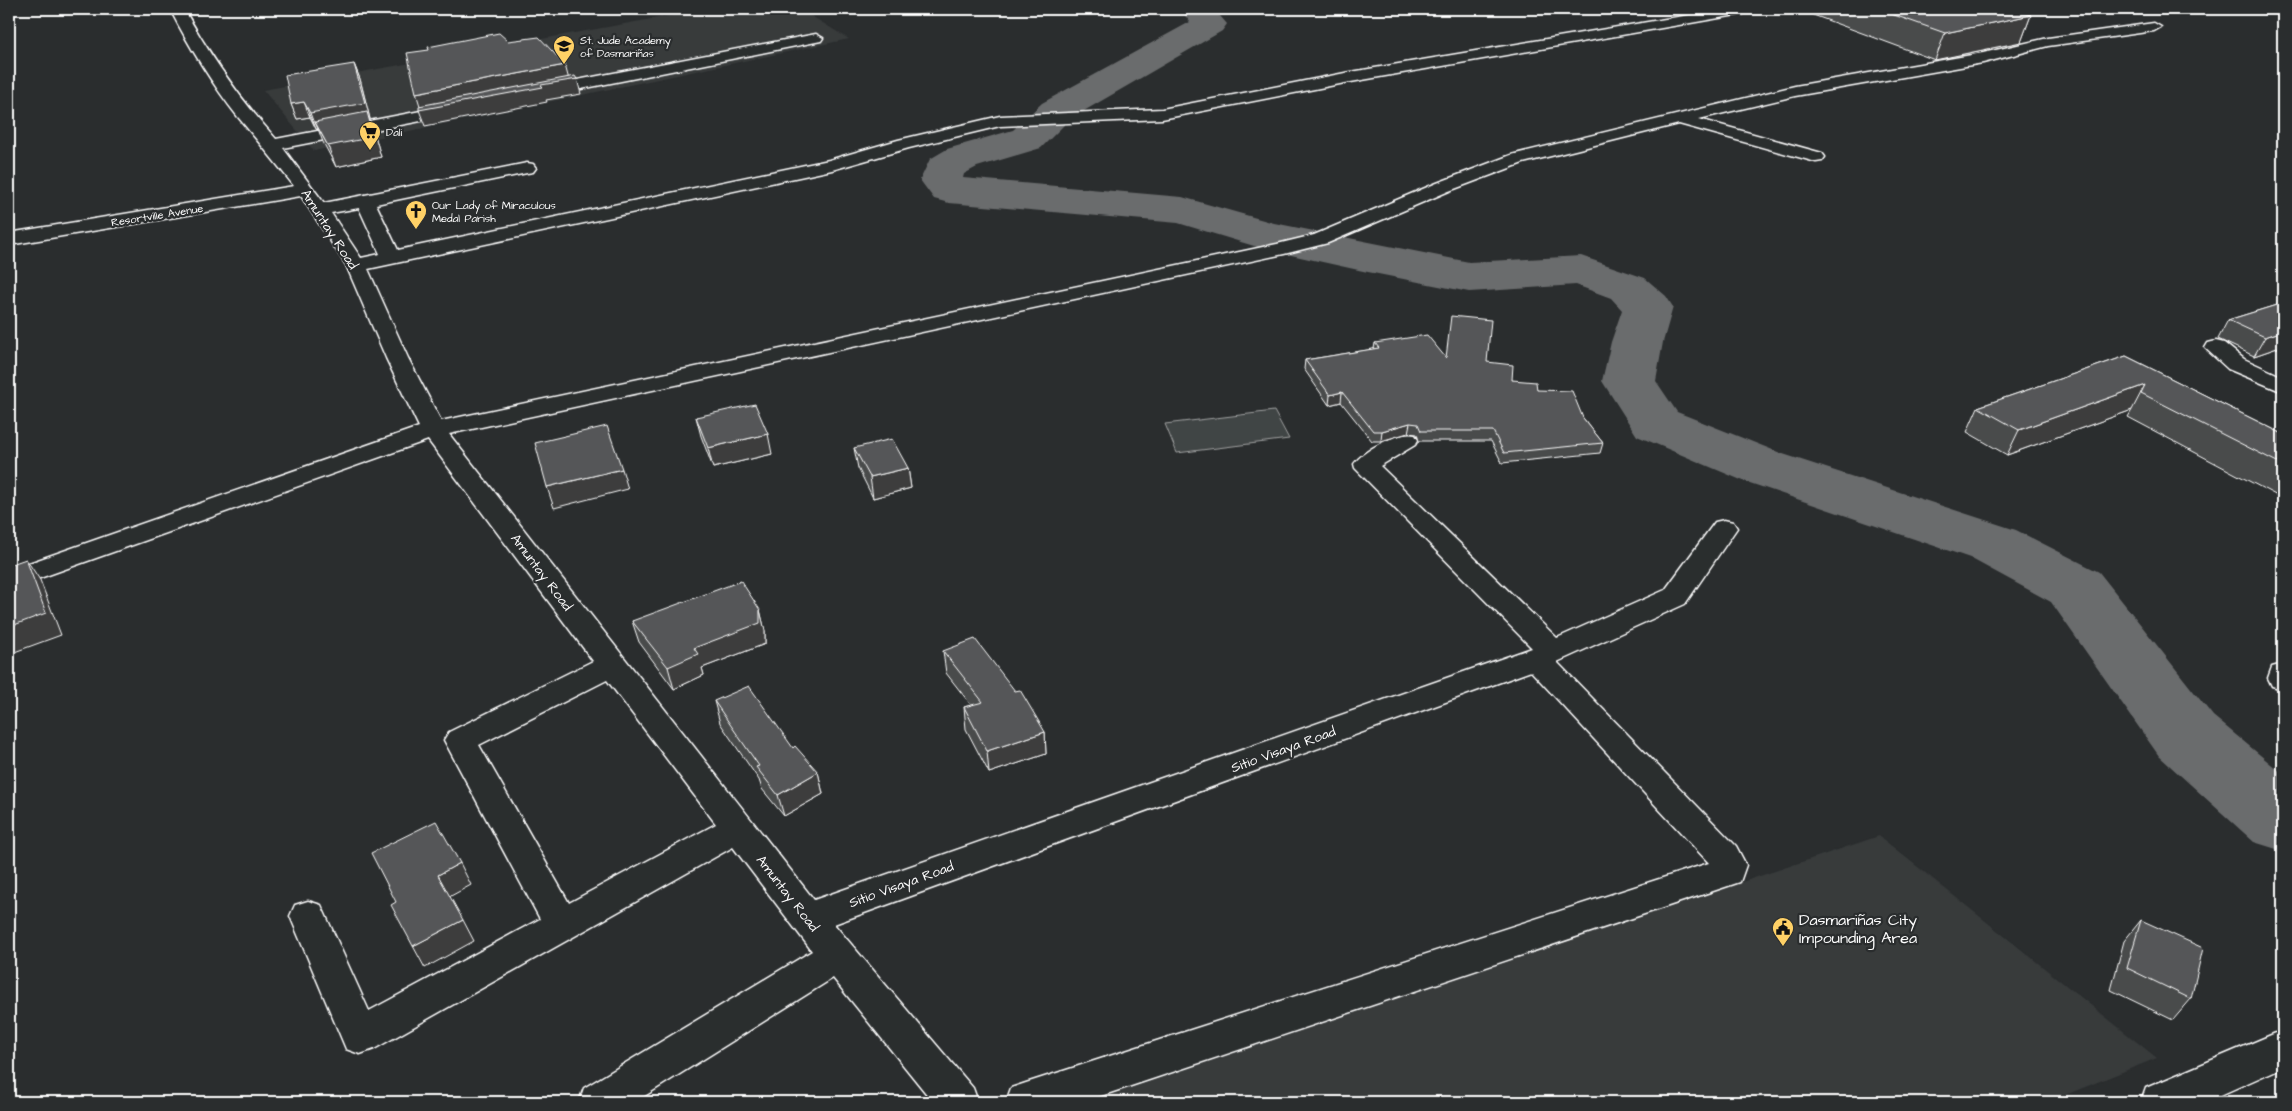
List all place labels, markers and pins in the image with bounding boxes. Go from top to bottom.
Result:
place label: St. Jude Academy of Dasmariñas [580,33,671,61]
school or university icon: St. Jude Academy of Dasmariñas [552,34,576,65]
supermarket icon: Dali [358,120,382,151]
place label: Dali [386,125,402,140]
place label: Our Lady of Miraculous Medal Parish [432,198,556,226]
church icon: Our Lady of Miraculous Medal Parish [404,199,428,230]
place label: Dasmariñas City Impounding Area [1799,909,1917,950]
public building icon: Dasmariñas City Impounding Area [1771,916,1795,947]

